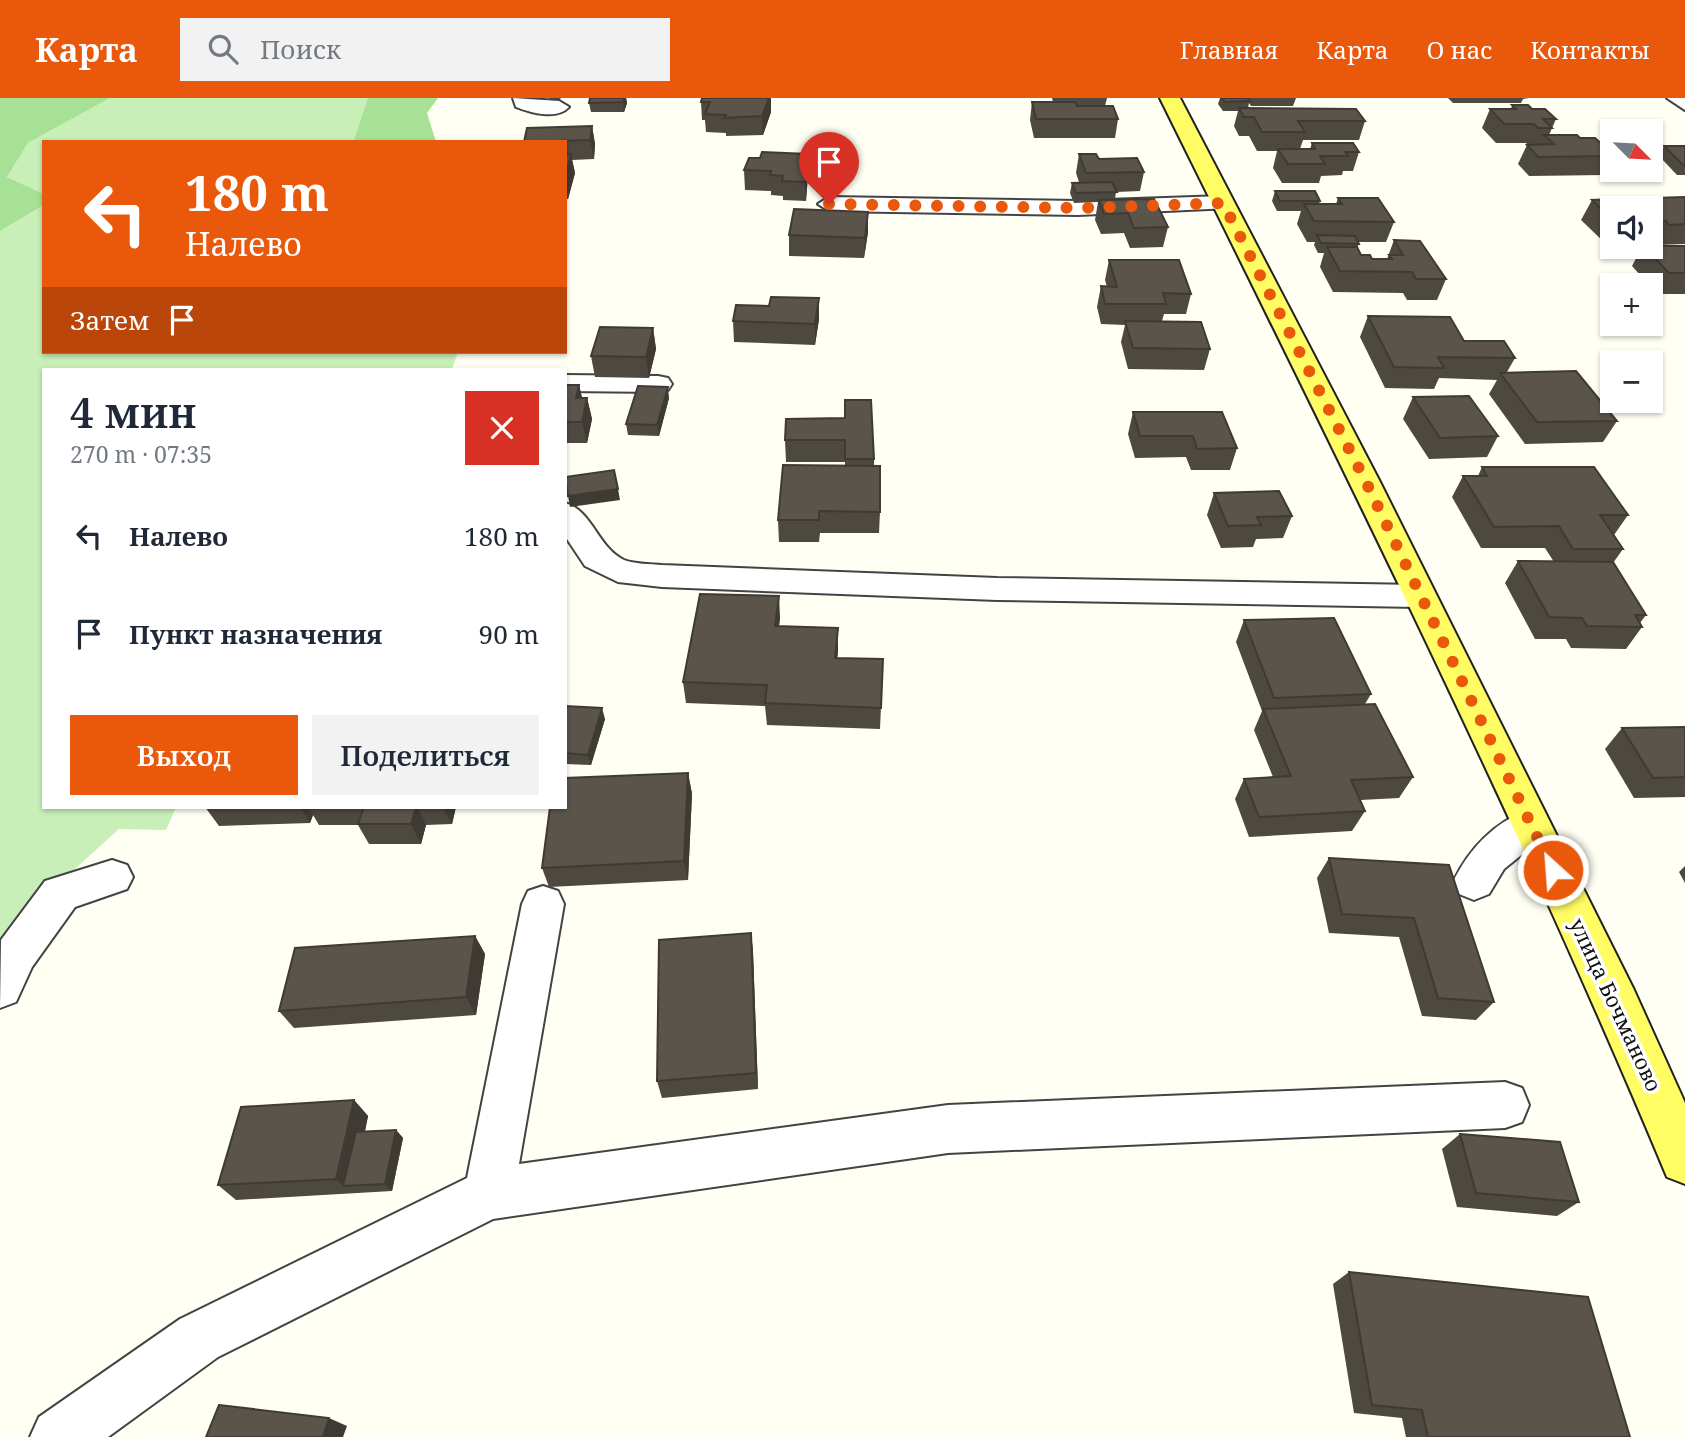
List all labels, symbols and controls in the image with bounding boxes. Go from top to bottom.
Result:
search box [180,18,670,81]
text: Карта [35,27,138,72]
icon: search [204,30,242,68]
text: Поиск [260,31,341,67]
text: Главная [1180,33,1278,66]
text: Карта [1316,33,1389,66]
text: О нас [1427,33,1492,66]
text: Контакты [1530,33,1650,66]
north arrow [1600,119,1662,182]
map controls [1600,119,1663,413]
pin [799,132,859,204]
icon: arrive [810,143,848,181]
text: 180 m [185,159,329,225]
icon: left [70,168,161,259]
button: sound [1600,196,1663,259]
text: Налево [185,222,302,265]
button: + [1600,273,1663,336]
icon: arrive [163,301,201,339]
text: Затем [70,302,149,338]
button: − [1600,350,1663,413]
text: 4 мин [70,383,197,440]
button: close [465,391,539,465]
text: 270 m · 07:35 [70,438,212,470]
icon: left [70,517,108,555]
text: Налево [129,518,228,554]
text: 180 m [464,518,539,554]
icon: arrive [70,615,108,653]
text: Пункт назначения [129,616,382,652]
text: 90 m [479,616,539,652]
button: Выход [70,715,298,795]
button: Поделиться [312,715,539,795]
position arrow [1516,833,1590,907]
street label: улица Бочманово [1563,913,1668,1096]

